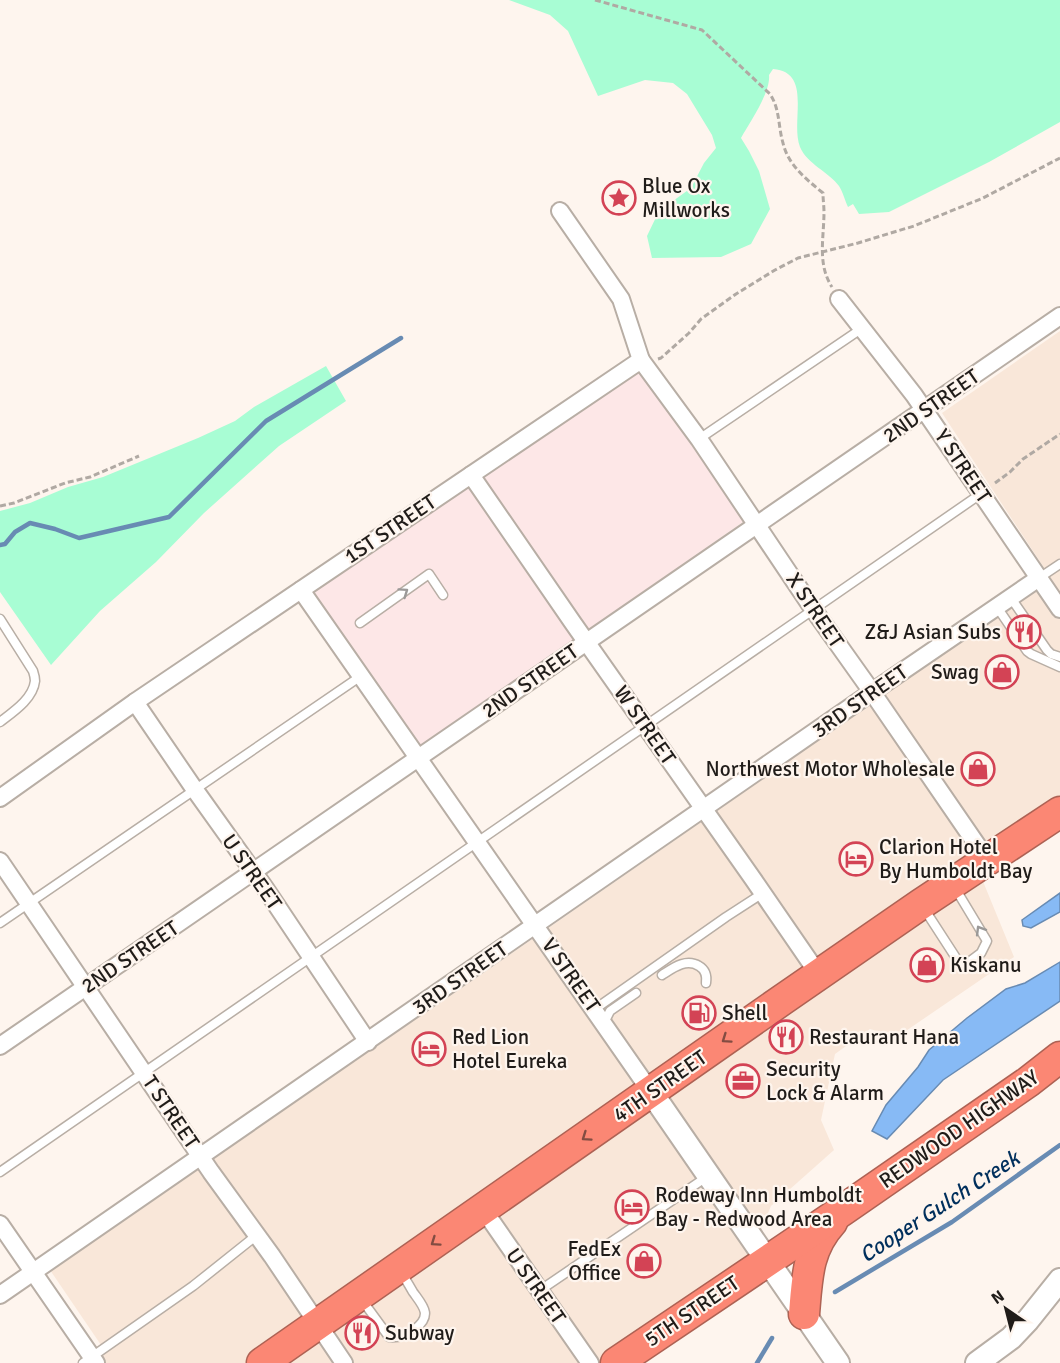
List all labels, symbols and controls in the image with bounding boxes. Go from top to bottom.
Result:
place label: Blue Ox Millworks [642,173,730,223]
place icon: Blue Ox Millworks [601,180,637,216]
street label: 2ND STREET [878,363,985,449]
street label: Y STREET [929,424,997,508]
street label: 1ST STREET [339,488,442,569]
street label: X STREET [780,567,850,653]
one-way arrow [398,588,409,599]
restaurant icon: Z&J Asian Subs [1006,614,1042,650]
place label: Z&J Asian Subs [864,619,1001,645]
street label: 2ND STREET [477,638,584,724]
shop icon: Swag [984,654,1020,690]
street label: 3RD STREET [807,658,913,743]
place label: Swag [931,659,979,685]
street label: W STREET [608,680,682,770]
shop icon: Northwest Motor Wholesale [960,751,996,787]
place label: Northwest Motor Wholesale [706,756,955,782]
street label: U STREET [216,829,288,916]
place label: Clarion Hotel By Humboldt Bay [879,834,1032,884]
hotel icon: Clarion Hotel By Humboldt Bay [838,841,874,877]
street label: 2ND STREET [76,915,184,999]
one-way arrow [976,926,988,936]
street label: V STREET [536,933,606,1018]
street label: 3RD STREET [407,935,513,1020]
shop icon: Kiskanu [909,947,945,983]
place label: Kiskanu [950,952,1022,978]
fuel station icon: Shell [681,995,717,1031]
place label: Shell [722,1000,768,1026]
restaurant icon: Restaurant Hana [768,1019,804,1055]
place label: Red Lion Hotel Eureka [452,1024,567,1074]
place label: Restaurant Hana [809,1024,959,1050]
hotel icon: Red Lion Hotel Eureka [411,1031,447,1067]
one-way arrow [722,1032,733,1043]
street label: 4TH STREET [608,1044,712,1128]
place label: Security Lock & Alarm [766,1056,884,1106]
office icon: Security Lock & Alarm [725,1063,761,1099]
street label: REDWOOD HIGHWAY [874,1064,1044,1194]
street label: T STREET [137,1070,205,1154]
one-way arrow [581,1130,592,1141]
water label: Cooper Gulch Creek [854,1144,1026,1268]
place label: Rodeway Inn Humboldt Bay - Redwood Area [655,1182,862,1232]
hotel icon: Rodeway Inn Humboldt Bay - Redwood Area [614,1189,650,1225]
one-way arrow [430,1235,441,1246]
place label: FedEx Office [567,1236,621,1286]
street label: U STREET [500,1243,572,1330]
shop icon: FedEx Office [626,1243,662,1279]
street label: 5TH STREET [640,1269,745,1352]
north arrow [976,1279,1036,1339]
text: N [988,1286,1008,1309]
restaurant icon: Subway [344,1315,380,1351]
place label: Subway [385,1320,455,1346]

